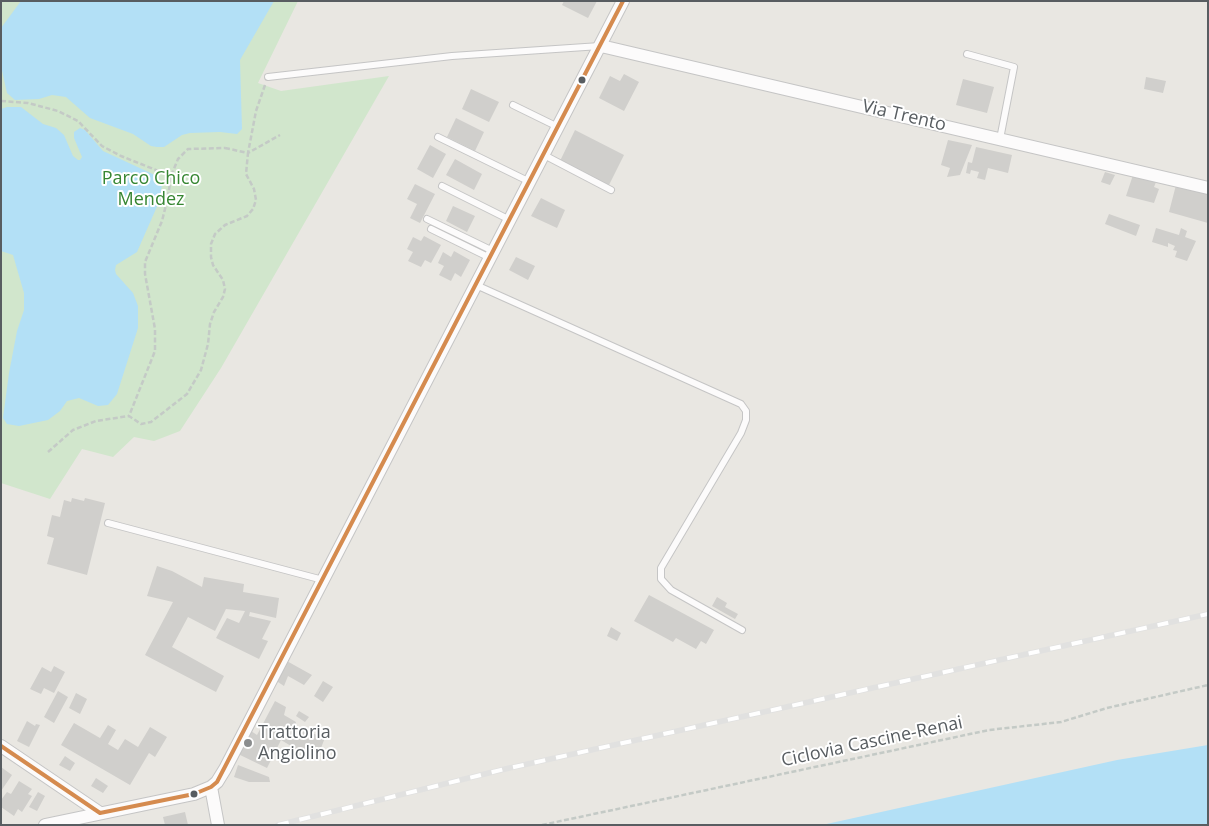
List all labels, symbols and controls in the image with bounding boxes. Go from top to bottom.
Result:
unlabelled marker [577,75,587,85]
street label: Via Trento [860,96,948,136]
park label: Parco Chico Mendez [102,168,200,210]
street label: Ciclovia Cascine-Renai [779,712,965,772]
place label: Trattoria Angiolino [258,722,337,764]
marker: Trattoria Angiolino [242,737,254,749]
unlabelled marker [189,789,199,799]

